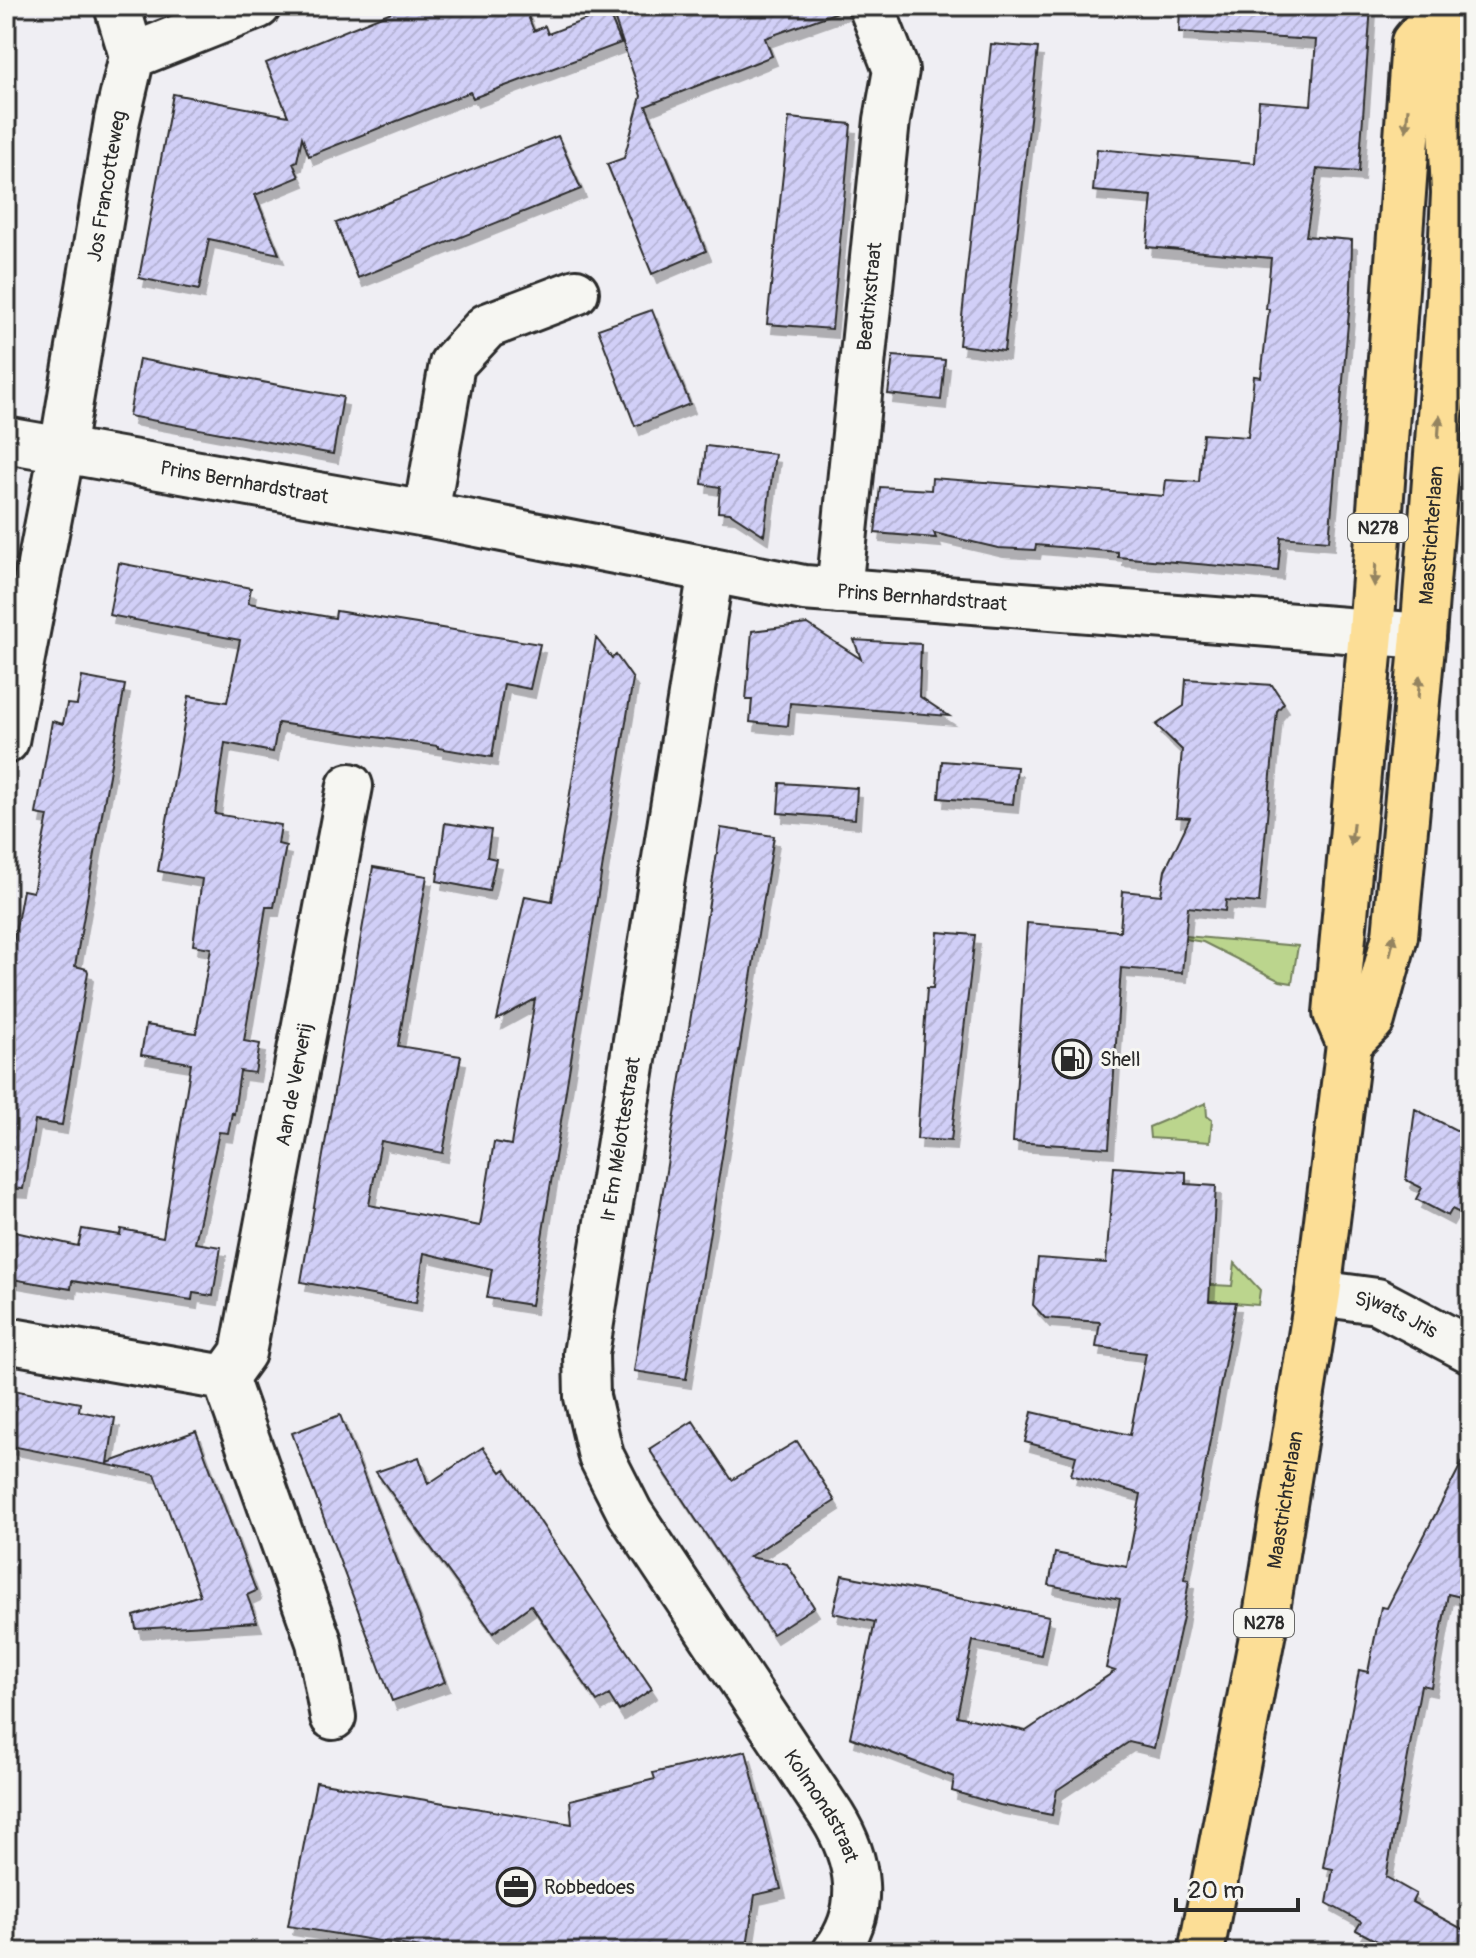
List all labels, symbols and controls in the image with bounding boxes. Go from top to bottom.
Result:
street label: Jos Francotteweg [82,108,132,264]
one-way arrow [1401,108,1414,133]
street label: Beatrixstraat [852,240,888,352]
one-way arrow [1433,415,1446,440]
street label: Prins Bernhardstraat [158,455,331,510]
street label: Maastrichterlaan [1413,465,1449,606]
road number: N278 [1348,514,1408,542]
one-way arrow [1368,563,1381,588]
street label: Prins Bernhardstraat [836,579,1009,617]
one-way arrow [1413,674,1426,699]
one-way arrow [1345,822,1358,847]
one-way arrow [1386,933,1399,958]
street label: Aan de Ververij [270,1021,318,1148]
fuel station icon: Shell [1051,1038,1093,1080]
place label: Shell [1100,1047,1140,1072]
street label: Ir Em Mélottestraat [595,1054,646,1223]
street label: Sjwats Jris [1353,1286,1442,1344]
street label: Maastrichterlaan [1262,1429,1309,1571]
road number: N278 [1234,1609,1294,1637]
street label: Kolmondstraat [778,1745,864,1866]
scale bar [1176,1862,1298,1912]
office icon: Robbedoes [495,1866,537,1908]
place label: Robbedoes [544,1875,635,1900]
text: 20 m [1188,1876,1244,1905]

